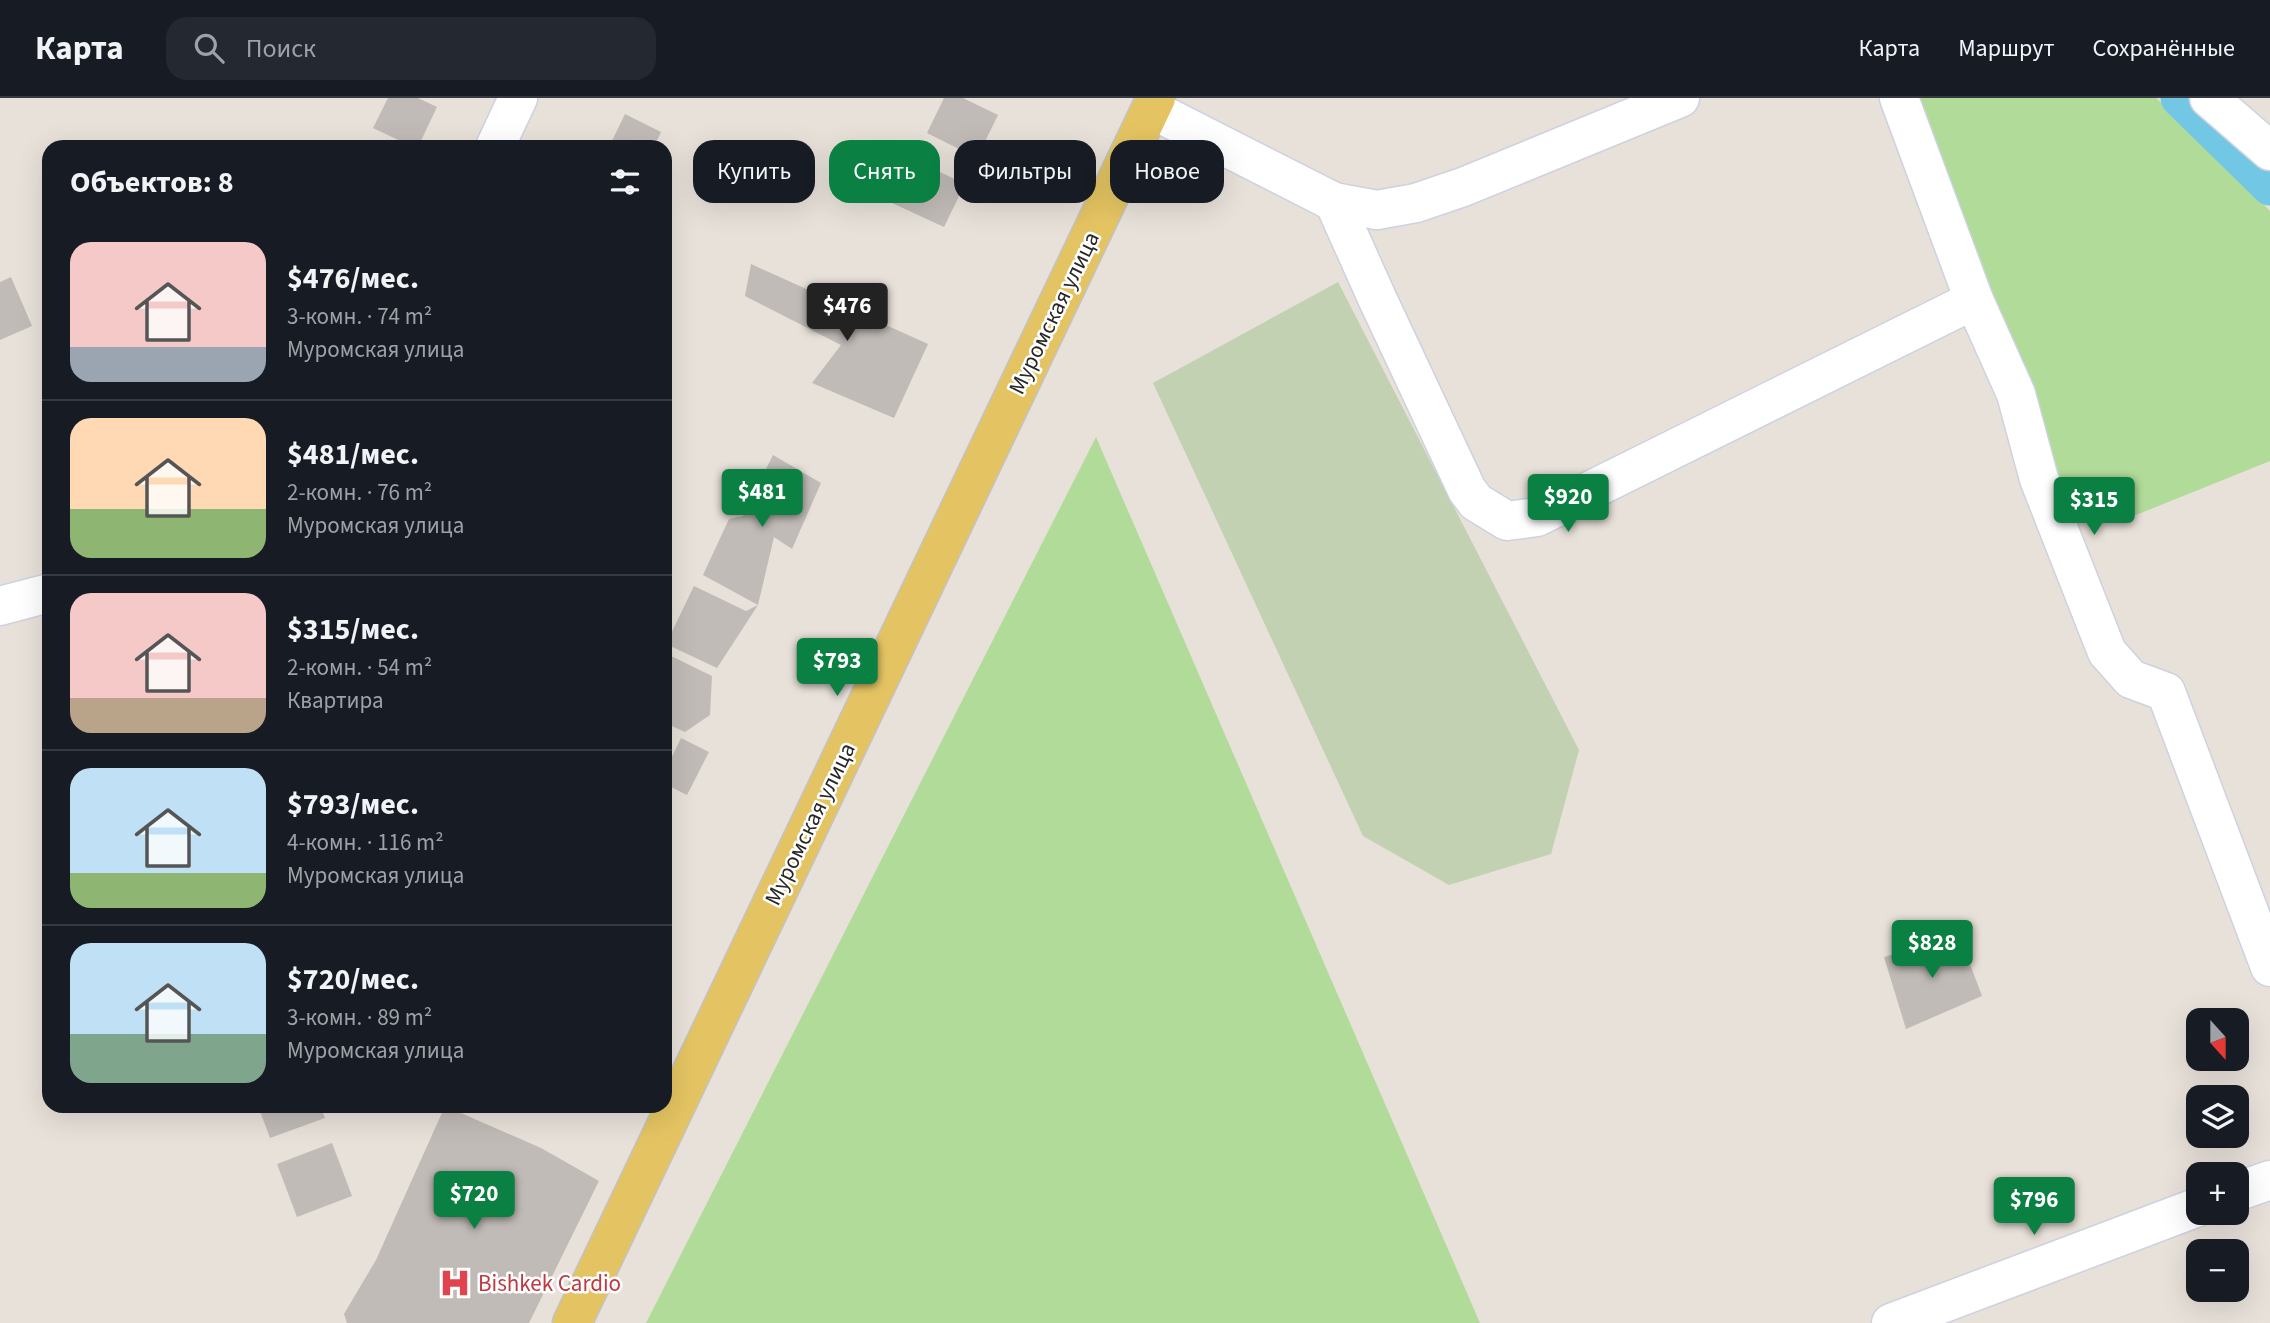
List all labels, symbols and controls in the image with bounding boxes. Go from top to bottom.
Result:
search box [166,17,656,80]
text: Карта [35,25,124,72]
icon: search [190,29,228,67]
text: Поиск [246,30,316,67]
text: Карта [1859,31,1920,66]
text: Маршрут [1958,31,2054,66]
text: Сохранённые [2092,31,2235,66]
chip: Купить [693,140,815,203]
chip: Снять [829,140,940,203]
chip: Фильтры [954,140,1096,203]
chip: Новое [1110,140,1224,203]
text: Объектов: 8 [70,161,234,204]
icon: filters [606,163,644,201]
street label: Муромская улица [1000,226,1108,400]
text: $476/мес. [287,257,419,300]
icon: home [126,270,210,354]
pin: $476 [806,284,888,343]
text: $476 [823,289,871,322]
text: 3-комн. · 74 m² [287,300,432,333]
text: Муромская улица [287,333,464,366]
text: $481/мес. [287,433,419,476]
icon: home [126,446,210,530]
pin: $481 [721,470,803,529]
pin: $920 [1527,474,1609,534]
text: $481 [738,475,786,508]
text: 2-комн. · 76 m² [287,476,432,509]
pin: $315 [2053,478,2135,537]
text: $920 [1544,480,1592,513]
text: $315 [2070,483,2118,516]
text: Муромская улица [287,509,464,542]
text: $315/мес. [287,608,419,651]
icon: home [126,621,210,705]
pin: $793 [796,638,878,698]
text: $793 [813,644,861,677]
text: 2-комн. · 54 m² [287,651,432,684]
text: Квартира [287,684,384,717]
street label: Муромская улица [756,737,864,911]
text: $793/мес. [287,783,419,826]
icon: home [126,796,210,880]
text: 4-комн. · 116 m² [287,826,444,859]
text: Муромская улица [287,859,464,892]
pin: $828 [1891,920,1973,980]
text: $828 [1908,926,1956,959]
text: $720/мес. [287,958,419,1001]
icon: home [126,971,210,1055]
text: 3-комн. · 89 m² [287,1001,432,1034]
north arrow [2186,1008,2249,1071]
map controls [2186,1008,2249,1302]
text: Муромская улица [287,1034,464,1067]
button: layers [2186,1085,2249,1148]
button: + [2186,1162,2249,1225]
pin: $720 [433,1172,515,1231]
text: $720 [450,1177,498,1210]
pin: $796 [1993,1178,2075,1237]
text: $796 [2010,1183,2058,1216]
button: − [2186,1239,2249,1302]
hospital icon: Bishkek Cardio [438,1266,472,1300]
place label: Bishkek Cardio [478,1267,621,1300]

